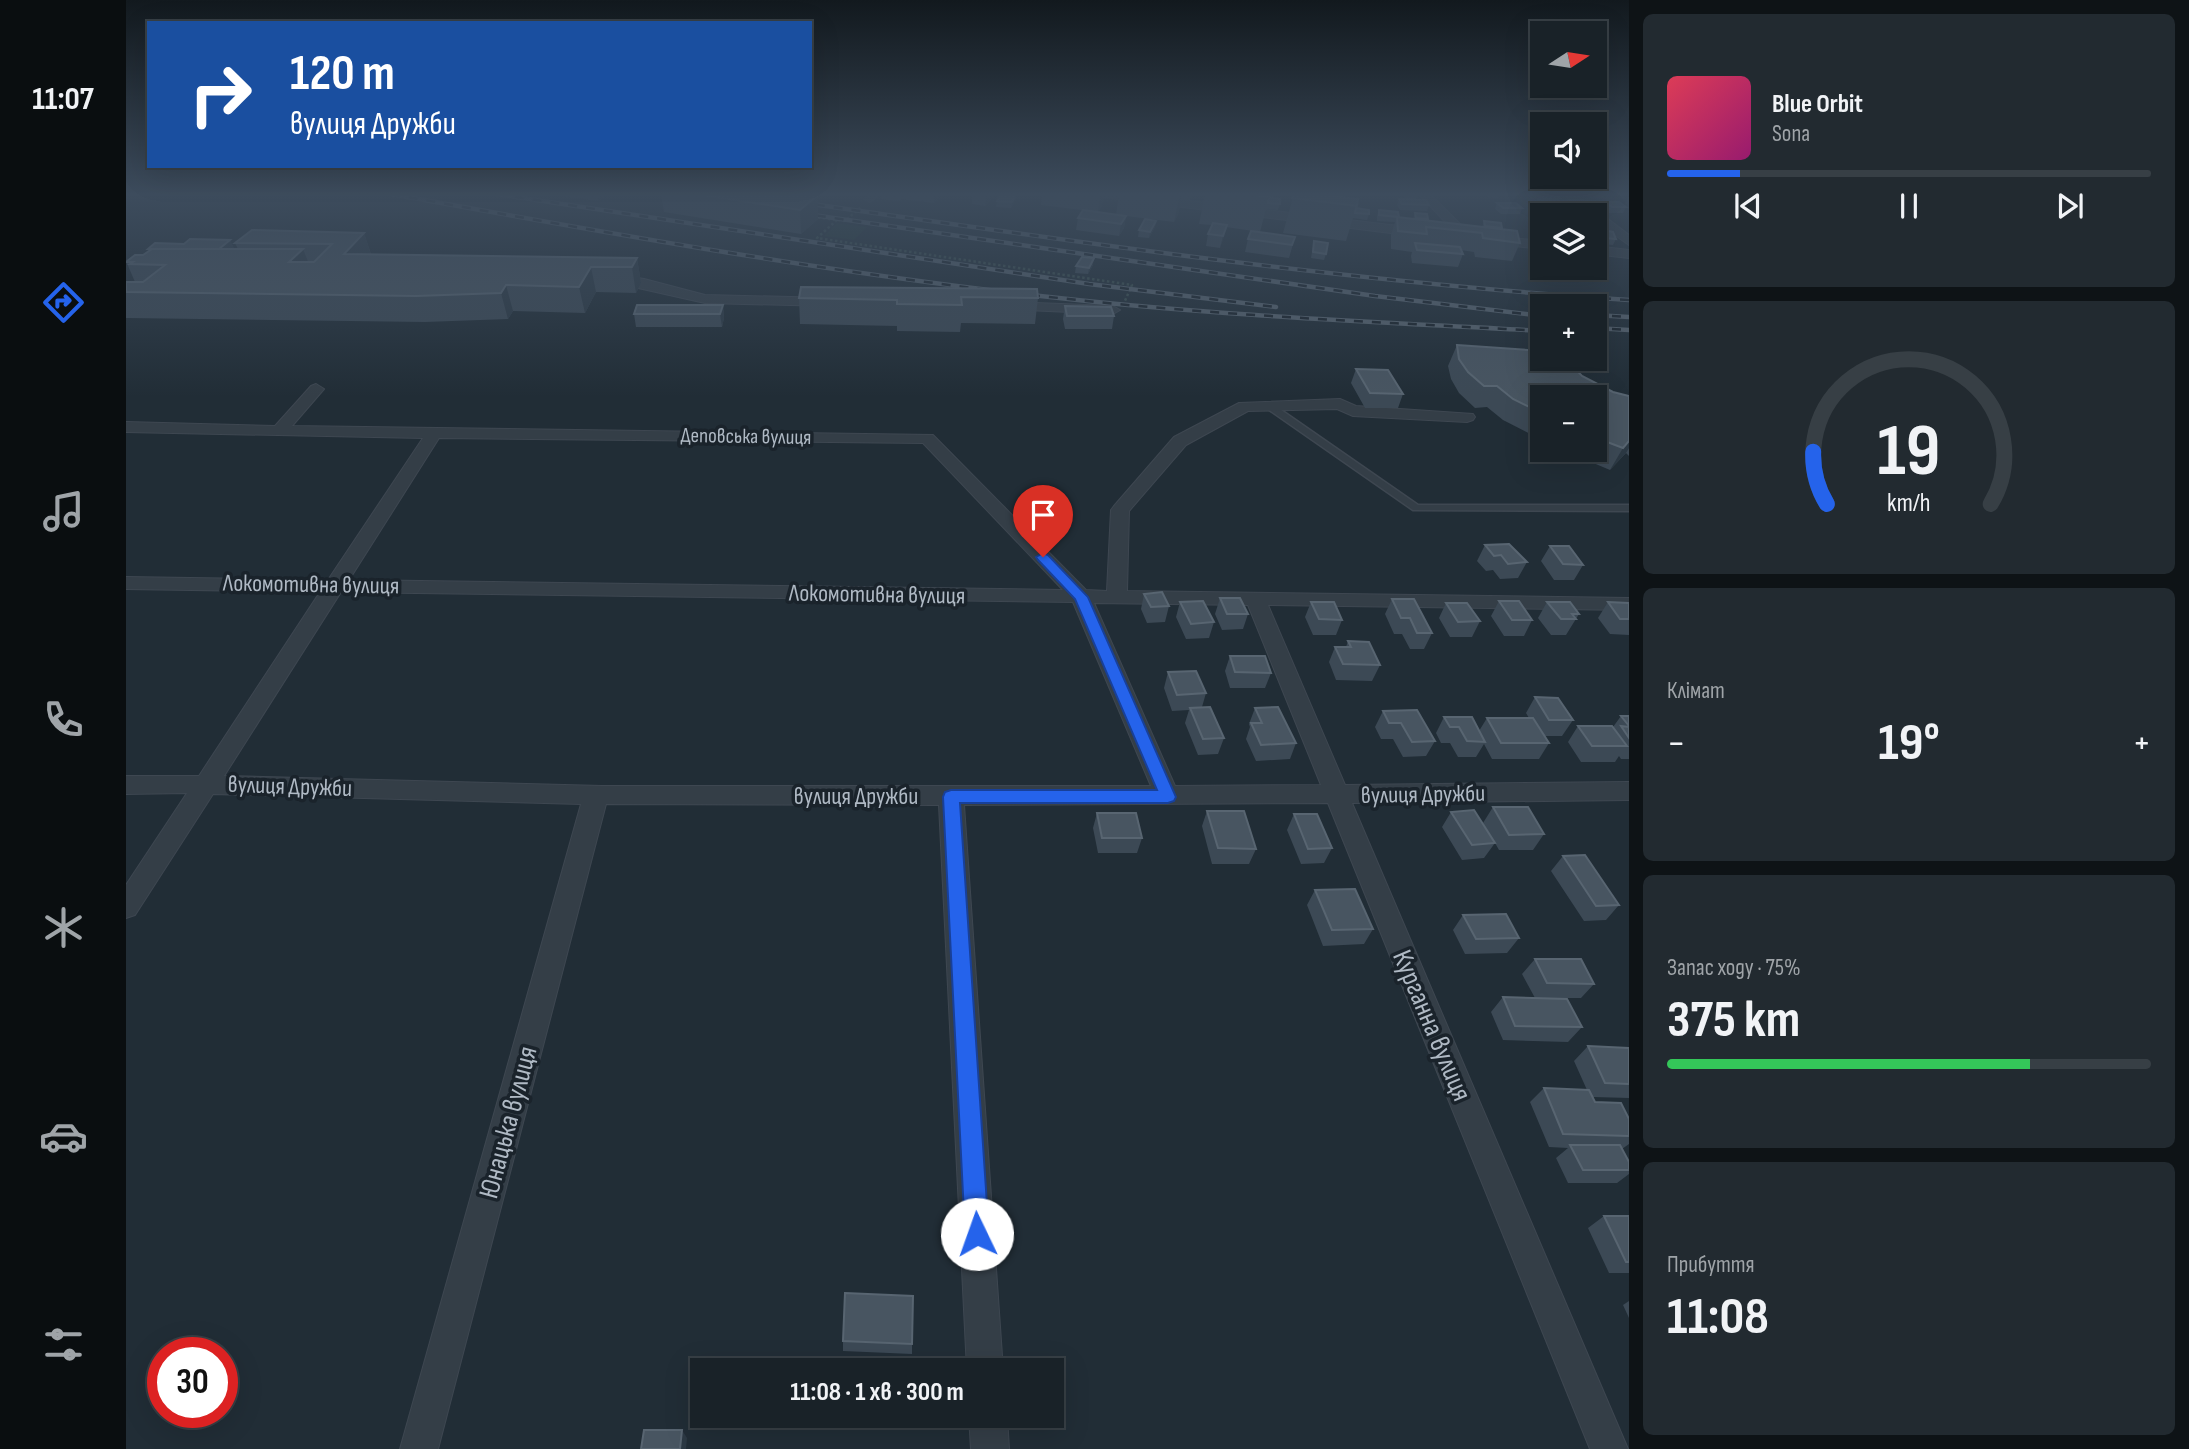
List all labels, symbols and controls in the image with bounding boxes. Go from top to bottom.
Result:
north arrow [1530,21,1606,98]
map controls [1530,21,1607,462]
text: 120 m [290,45,395,104]
icon: right [175,49,266,140]
text: 11:07 [32,80,94,119]
text: Blue Orbit [1772,89,1863,120]
text: вулиця Дружби [290,105,456,144]
button: sound [1530,112,1607,189]
text: Sona [1772,120,1810,148]
icon: previous [1729,187,1767,225]
icon: pause [1890,187,1928,225]
icon: next [2051,187,2089,225]
button: layers [1530,203,1607,280]
icon: directions [39,278,88,327]
button: + [1530,294,1607,371]
button: − [1530,385,1607,462]
text: 19 [1877,408,1941,496]
street label: Деповська вулиця [680,423,812,450]
pin [1013,485,1073,557]
icon: music [39,487,88,536]
text: km/h [1887,487,1931,518]
icon: arrive [1024,496,1062,534]
street label: Локомотивна вулиця [222,568,399,601]
street label: Локомотивна вулиця [788,578,965,611]
text: Клімат [1667,677,1725,705]
icon: phone [39,695,88,744]
text: 19° [1878,712,1940,775]
text: − [1667,721,1686,766]
text: + [2132,721,2151,766]
street label: вулиця Дружби [227,770,353,803]
street label: вулиця Дружби [1361,779,1485,810]
street label: вулиця Дружби [794,782,918,811]
icon: climate [39,903,88,952]
street label: Курганна вулиця [1385,945,1478,1106]
text: Запас ходу · 75% [1667,954,1801,982]
text: 375 km [1667,989,1800,1052]
street label: Юнацька вулиця [472,1043,545,1202]
icon: car [39,1112,88,1161]
position arrow [940,1197,1014,1271]
text: Прибуття [1667,1251,1755,1279]
text: 11:08 [1667,1286,1769,1349]
icon: filters [39,1320,88,1369]
speed limit sign: 30 [147,1337,238,1428]
text: 11:08 · 1 хв · 300 m [790,1377,964,1408]

